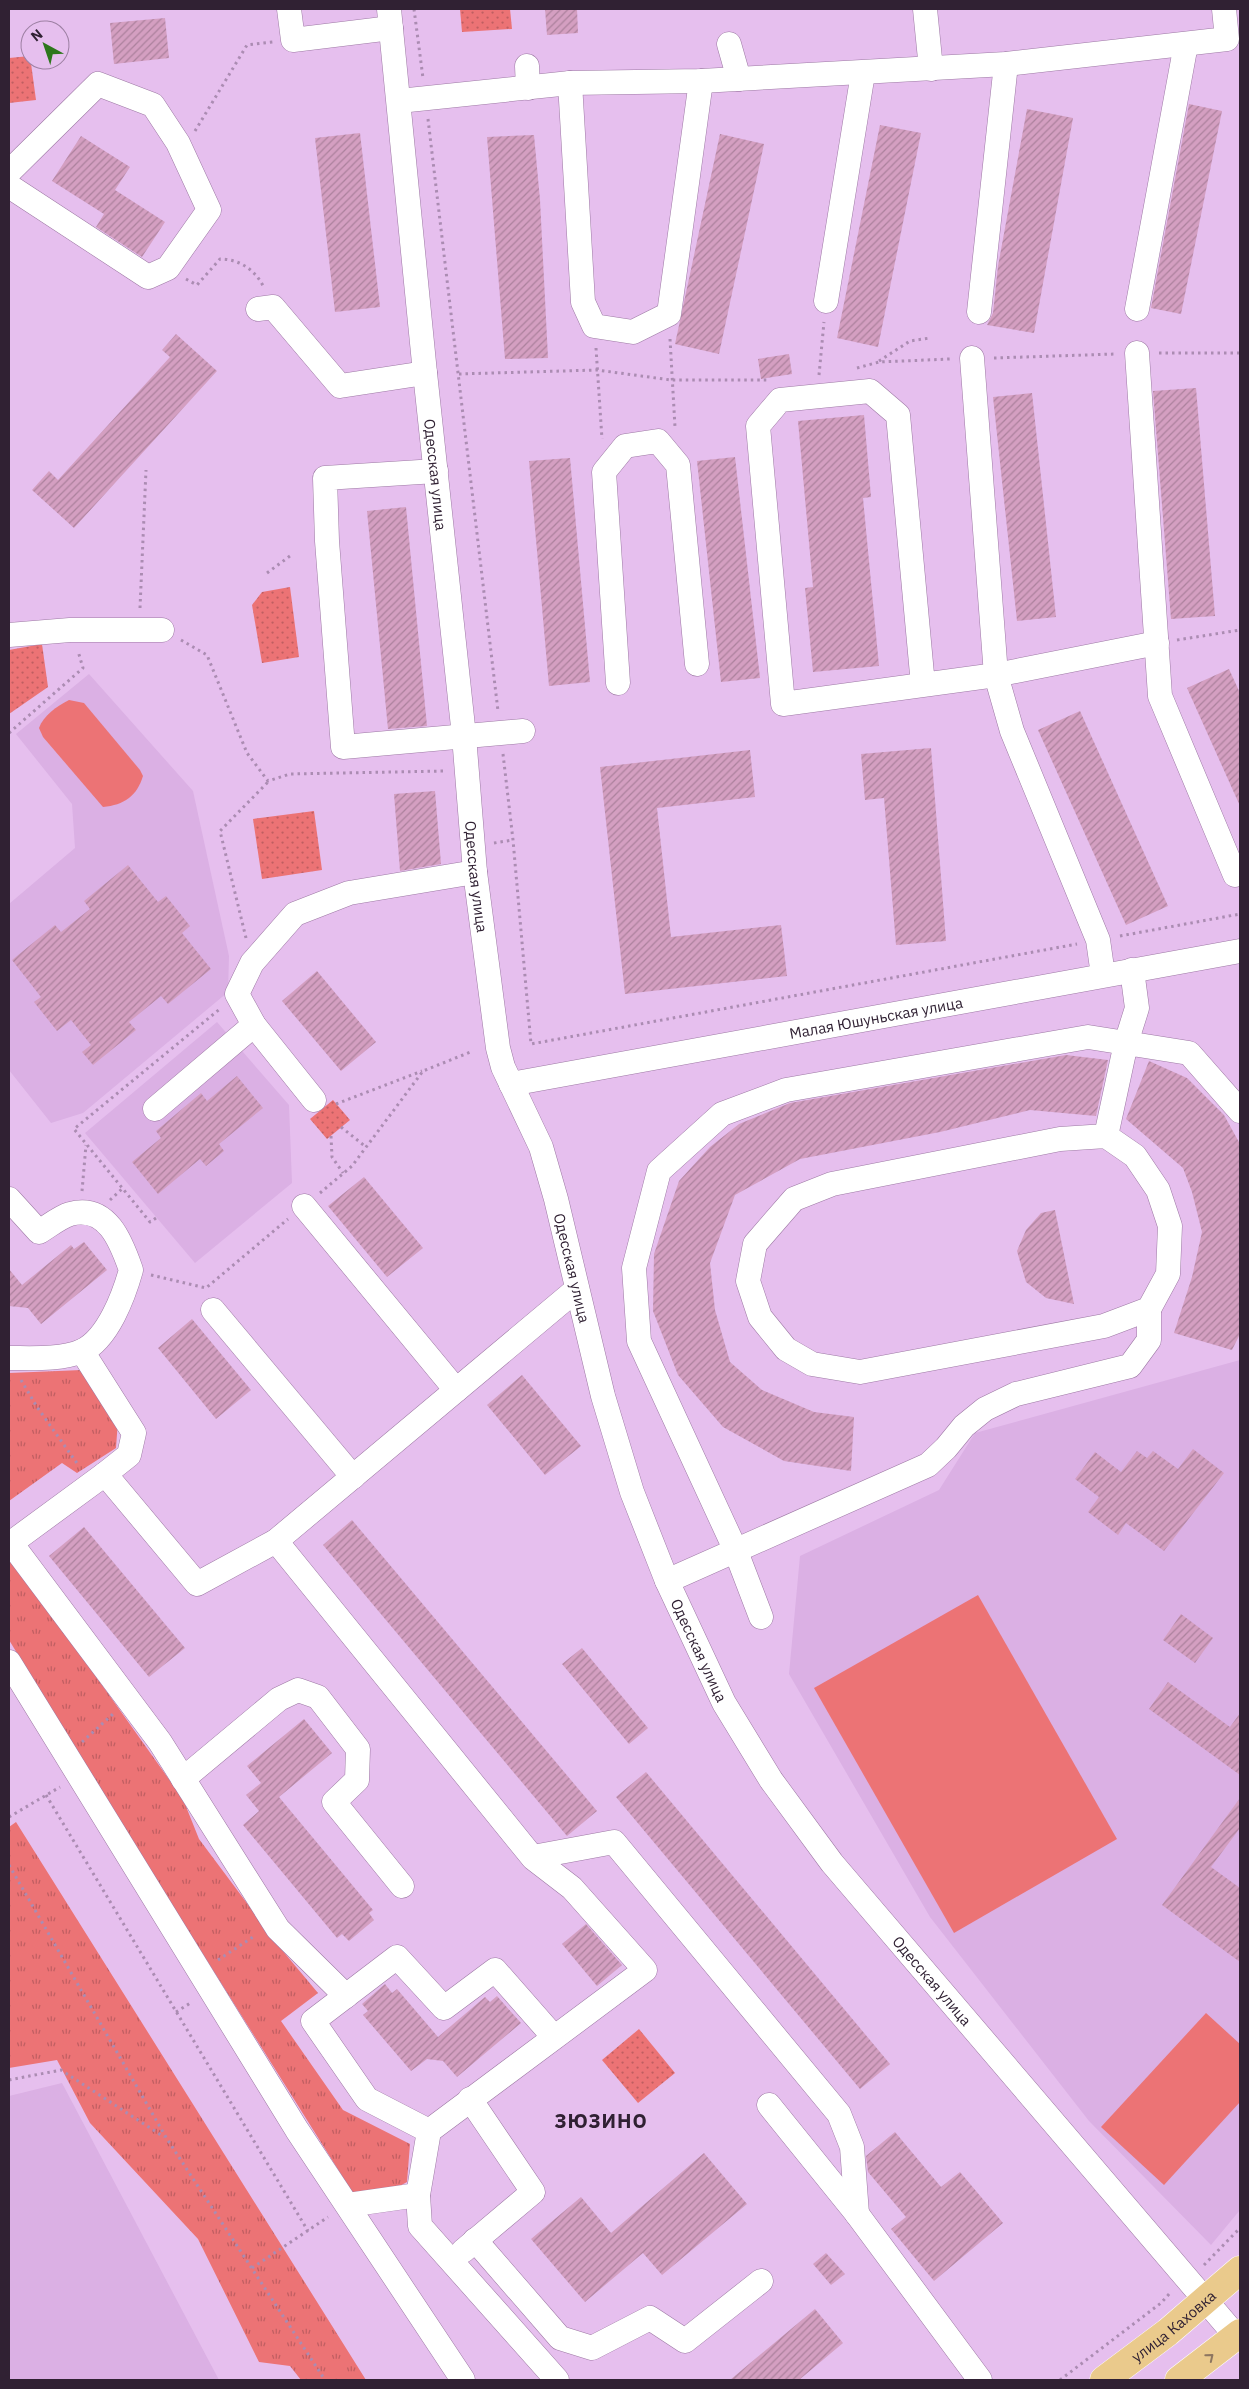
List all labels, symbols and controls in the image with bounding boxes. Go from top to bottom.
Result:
north arrow [20,20,70,70]
text: N [27,25,46,45]
street label: Одесская улица [420,418,451,531]
street label: Одесская улица [461,820,492,933]
street label: Малая Юшуньская улица [788,992,964,1043]
street label: Одесская улица [550,1211,595,1325]
street label: Одесская улица [667,1595,732,1705]
street label: Одесская улица [889,1932,976,2029]
district label: ЗЮЗИНО [554,2107,648,2134]
street label: улица Каховка [1127,2286,1219,2366]
one-way arrow [1204,2354,1213,2362]

